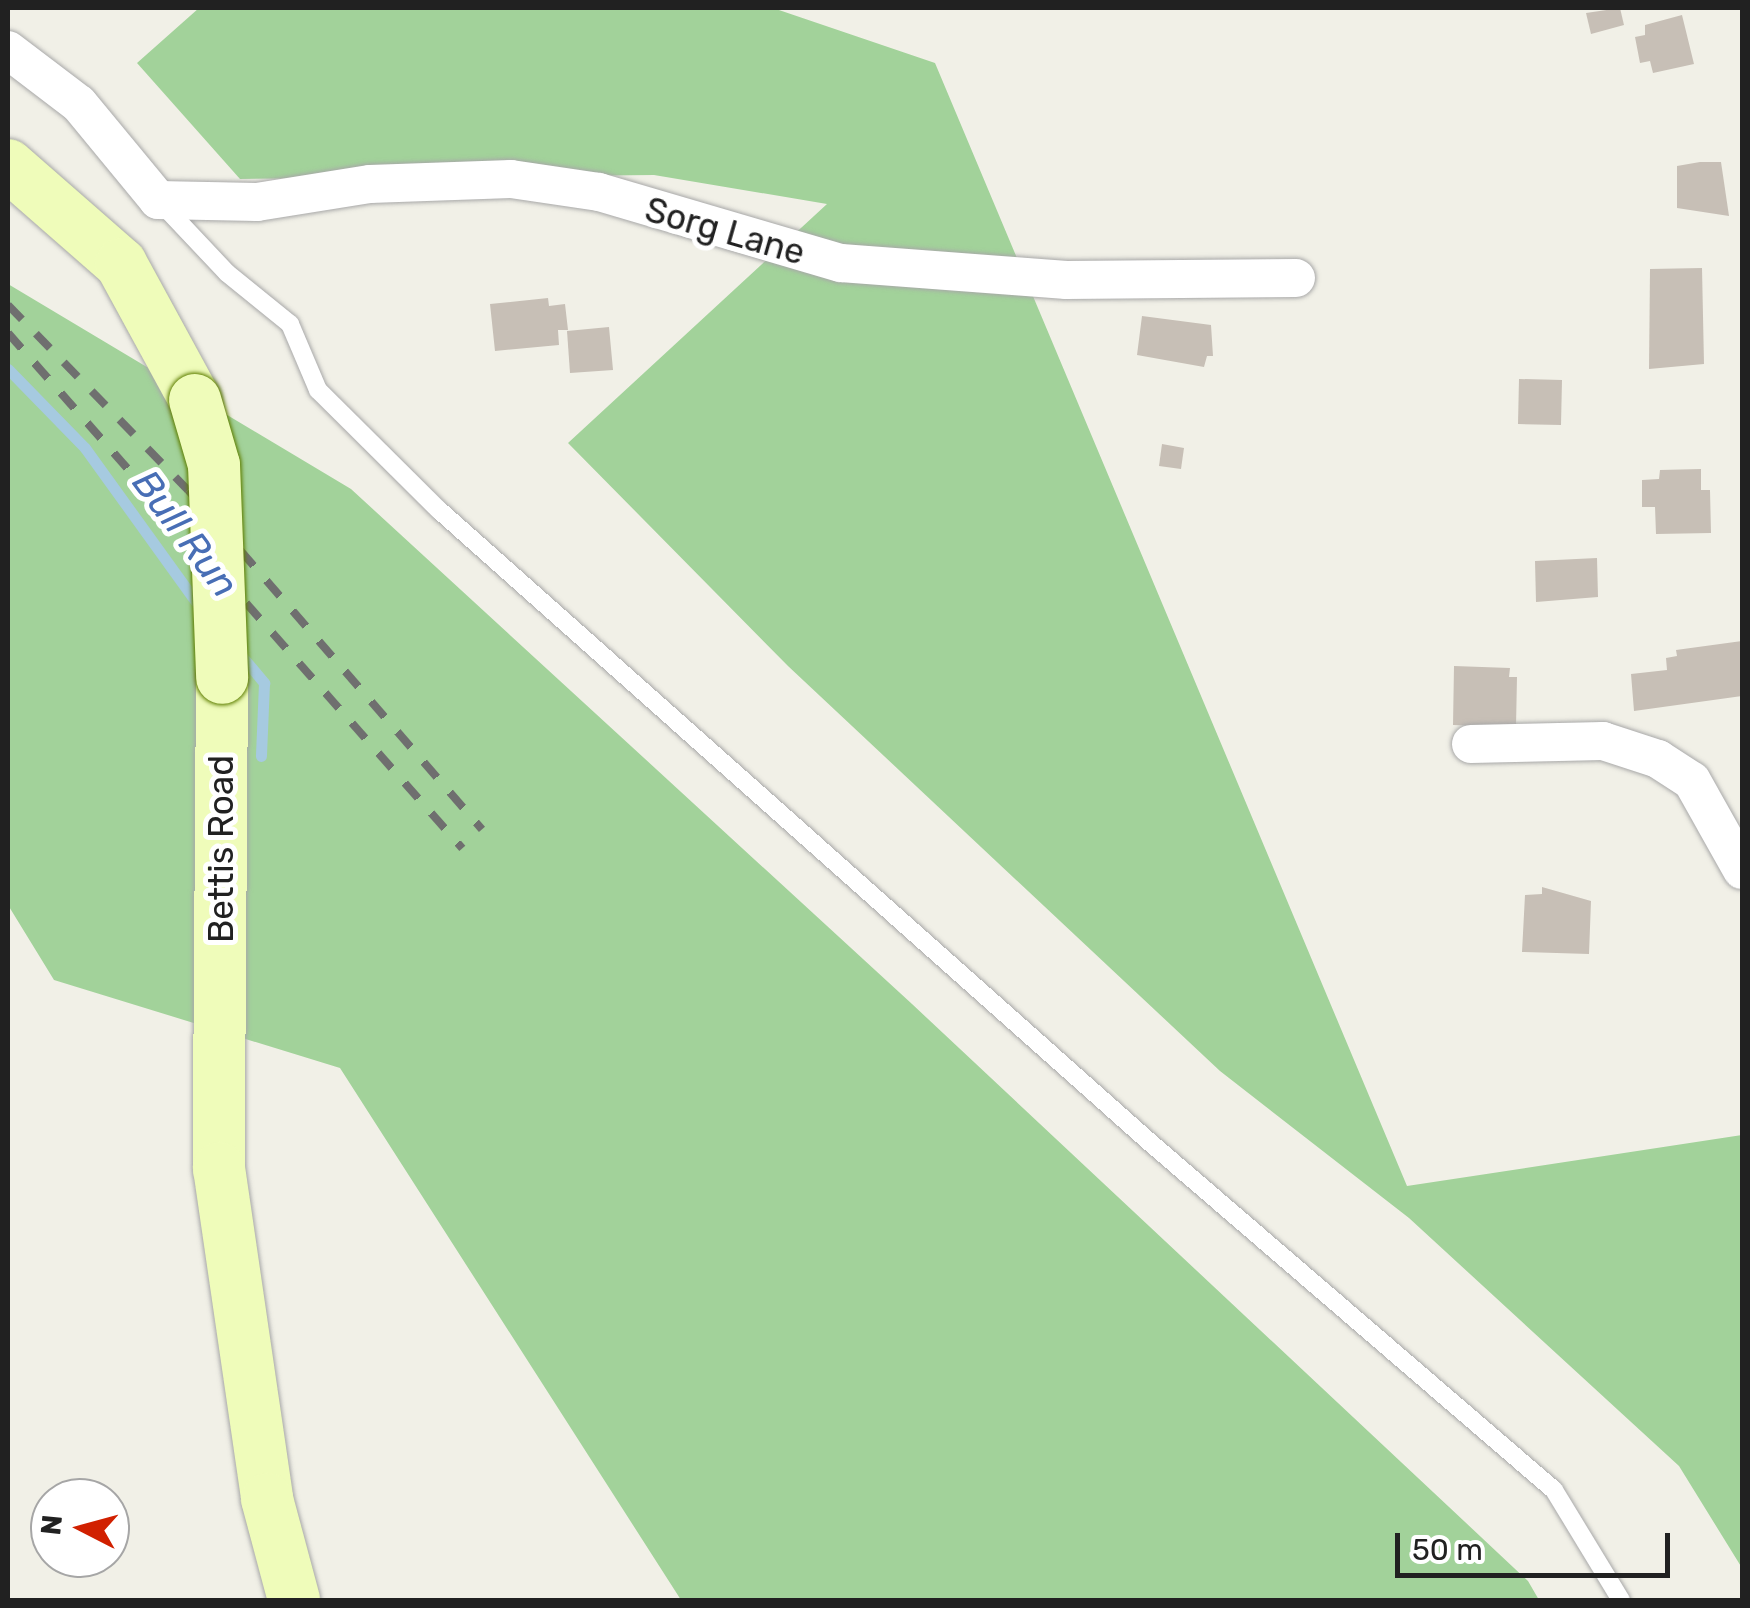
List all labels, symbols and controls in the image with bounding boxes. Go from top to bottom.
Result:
street label: Sorg Lane [640,188,810,274]
water label: Bull Run [122,461,248,607]
street label: Bettis Road [200,755,242,943]
north arrow [30,1478,130,1578]
text: N [34,1513,69,1537]
scale bar [1400,1513,1675,1575]
text: 50 m [1412,1532,1483,1568]

